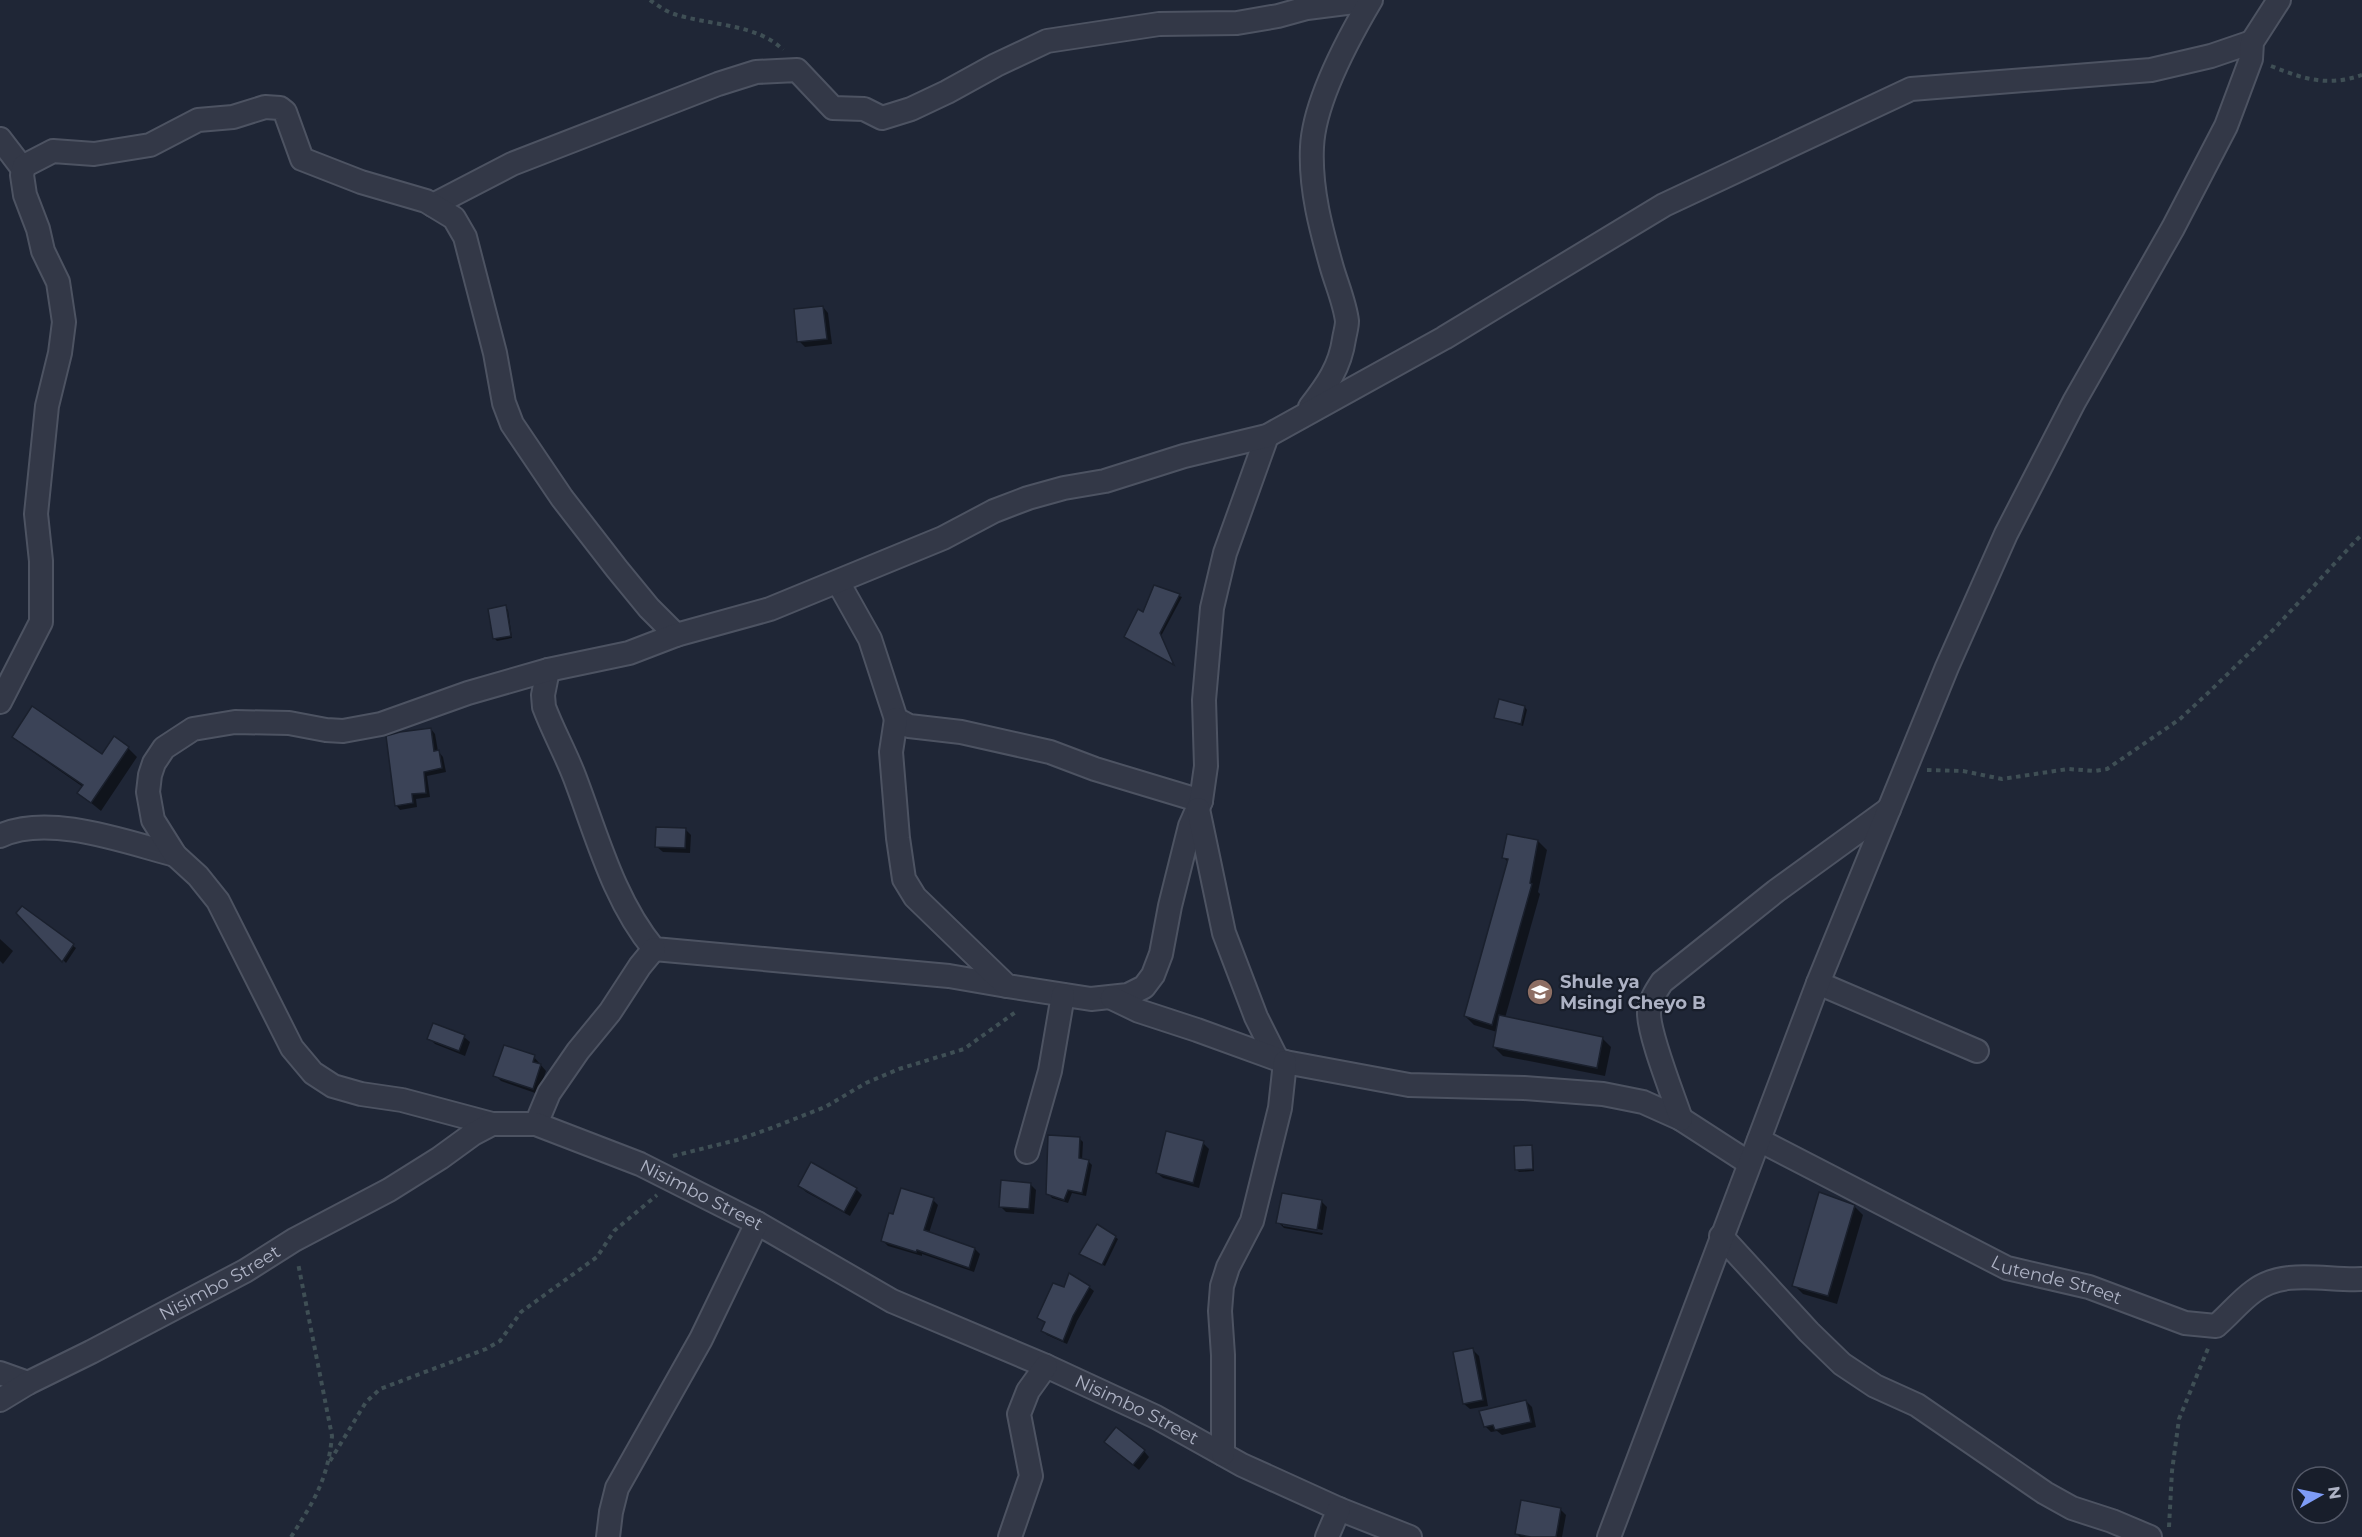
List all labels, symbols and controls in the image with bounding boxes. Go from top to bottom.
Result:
place label: Shule ya Msingi Cheyo B [1560,971,1706,1014]
school or university icon: Shule ya Msingi Cheyo B [1525,977,1555,1007]
street label: Nisimbo Street [636,1155,767,1235]
street label: Nisimbo Street [155,1241,284,1325]
street label: Lutende Street [1987,1251,2125,1309]
street label: Nisimbo Street [1072,1370,1202,1449]
north arrow [2290,1465,2350,1525]
text: N [2324,1485,2345,1501]

